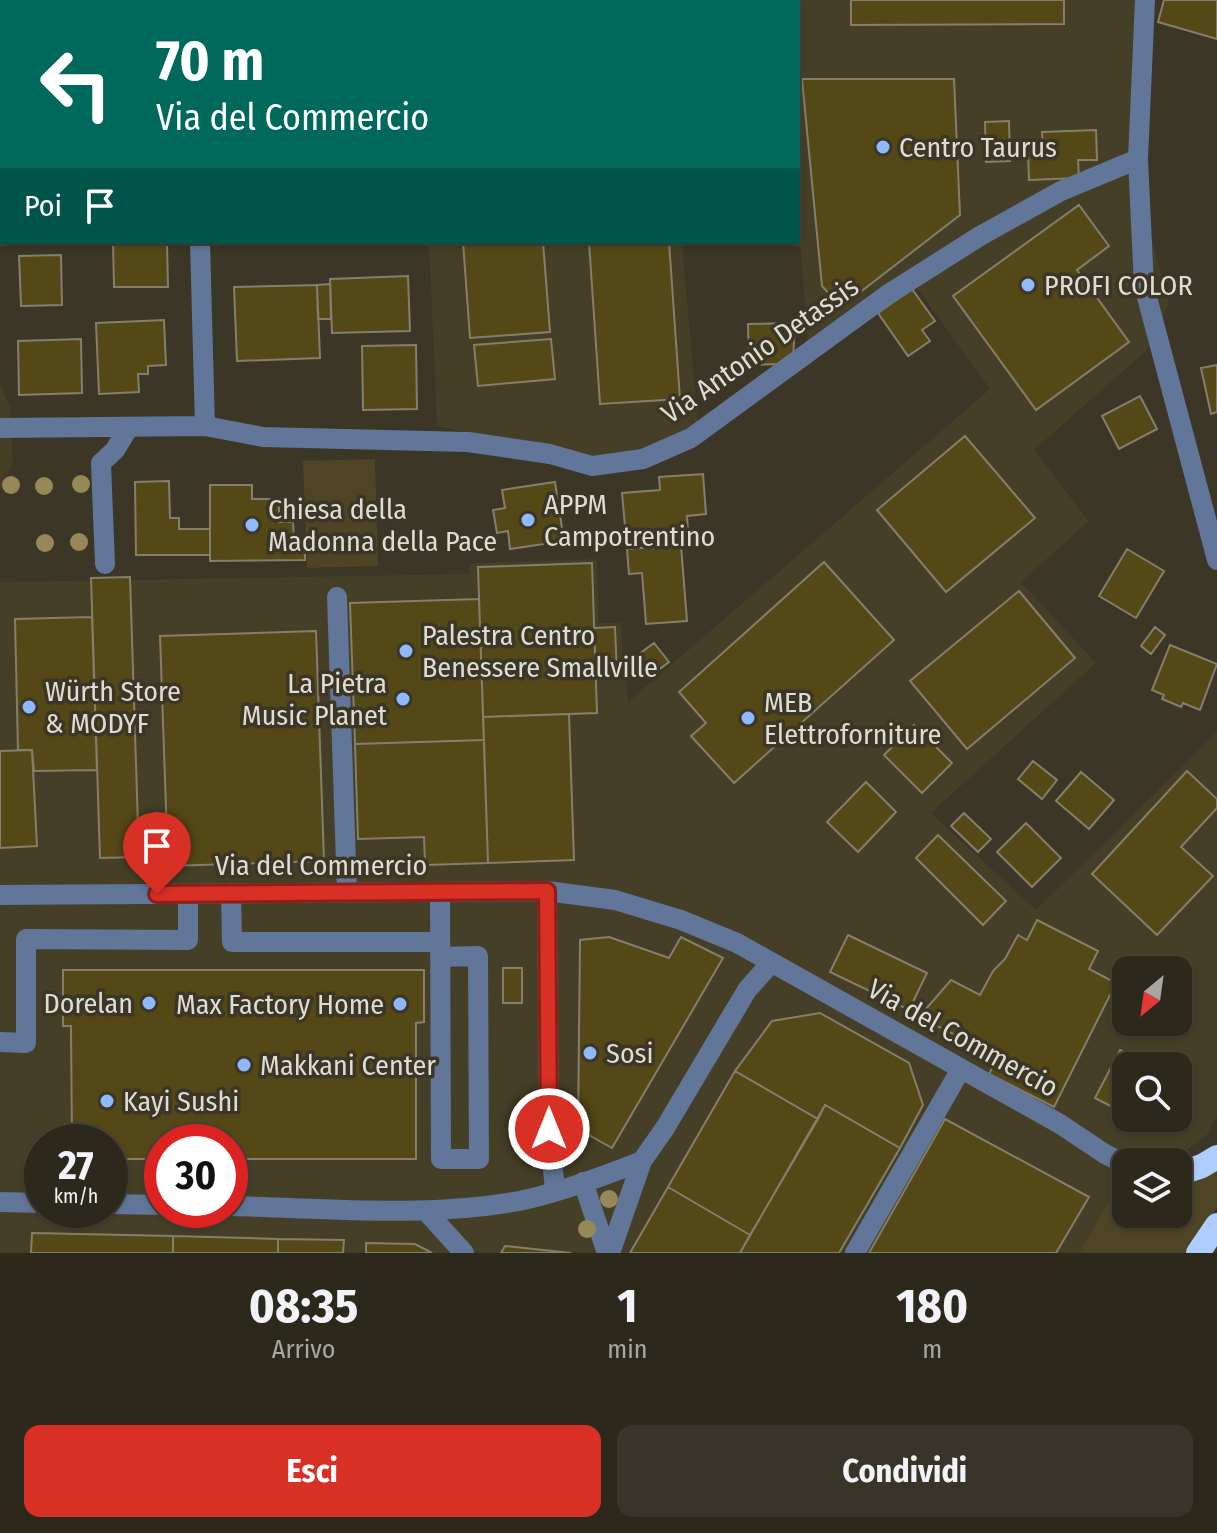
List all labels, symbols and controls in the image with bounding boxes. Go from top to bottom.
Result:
text: 70 m [156,28,264,95]
icon: left [24,32,128,136]
text: Via del Commercio [156,96,429,140]
place label: Centro Taurus [899,131,1057,164]
marker: Centro Taurus [874,138,892,156]
icon: arrive [78,184,122,228]
text: Poi [24,188,62,224]
place label: PROFI COLOR [1044,269,1193,302]
street label: Via Antonio Detassis [655,270,865,430]
marker: PROFI COLOR [1019,276,1037,294]
place label: APPM Campotrentino [544,488,715,553]
place label: Chiesa della Madonna della Pace [268,493,497,558]
marker: APPM Campotrentino [519,511,537,529]
marker: Chiesa della Madonna della Pace [243,516,261,534]
place label: Palestra Centro Benessere Smallville [422,619,658,684]
marker: Palestra Centro Benessere Smallville [397,642,415,660]
place label: La Pietra Music Planet [242,667,388,732]
place label: Würth Store & MODYF [45,675,181,740]
place label: MEB Elettroforniture [764,686,941,751]
marker: La Pietra Music Planet [394,690,412,708]
marker: Würth Store & MODYF [20,698,38,716]
marker: MEB Elettroforniture [739,709,757,727]
pin [123,812,191,894]
icon: arrive [135,824,179,868]
street label: Via del Commercio [215,849,427,882]
north arrow [1112,956,1192,1036]
map controls [1112,956,1192,1228]
street label: Via del Commercio [862,972,1064,1104]
place label: Dorelan [43,987,133,1020]
place label: Max Factory Home [176,988,384,1021]
marker: Dorelan [140,994,158,1012]
marker: Max Factory Home [391,995,409,1013]
place label: Sosi [606,1037,654,1070]
marker: Sosi [581,1044,599,1062]
place label: Makkani Center [260,1049,436,1082]
button: search [1112,1052,1192,1132]
marker: Makkani Center [235,1056,253,1074]
place label: Kayi Sushi [123,1085,239,1118]
position arrow [507,1087,591,1171]
marker: Kayi Sushi [98,1092,116,1110]
speed limit sign: 30 [144,1124,248,1228]
text: 27 [58,1142,94,1190]
button: layers [1112,1148,1192,1228]
text: km/h [54,1184,98,1208]
text: 08:35 [249,1277,358,1335]
text: 1 [617,1277,638,1335]
text: 180 [896,1277,968,1335]
text: Arrivo [272,1334,335,1365]
text: min [607,1334,647,1365]
text: m [922,1334,942,1365]
button: Esci [24,1425,601,1517]
button: Condividi [617,1425,1193,1517]

